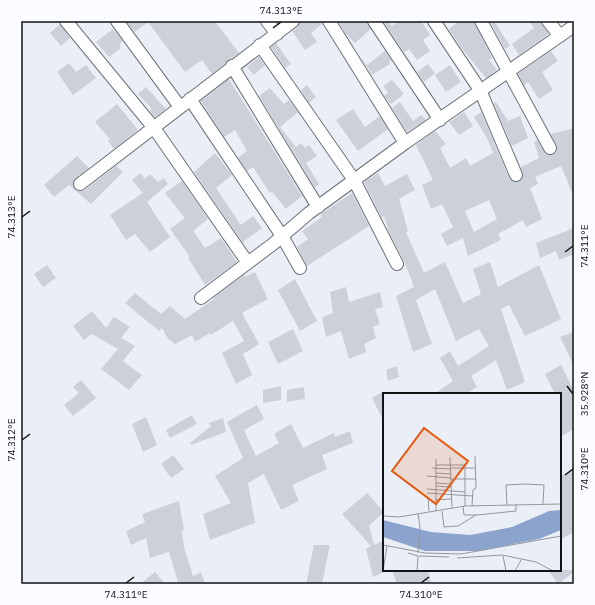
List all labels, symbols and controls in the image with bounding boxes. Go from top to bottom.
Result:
text: 74.313°E [259,4,303,17]
text: 74.313°E [5,195,18,239]
text: 74.311°E [578,224,591,268]
text: 35.928°N [578,372,591,416]
inset map [383,393,561,571]
text: 74.312°E [5,418,18,462]
text: 74.310°E [578,447,591,491]
text: 74.311°E [104,588,148,601]
text: 74.310°E [399,588,443,601]

